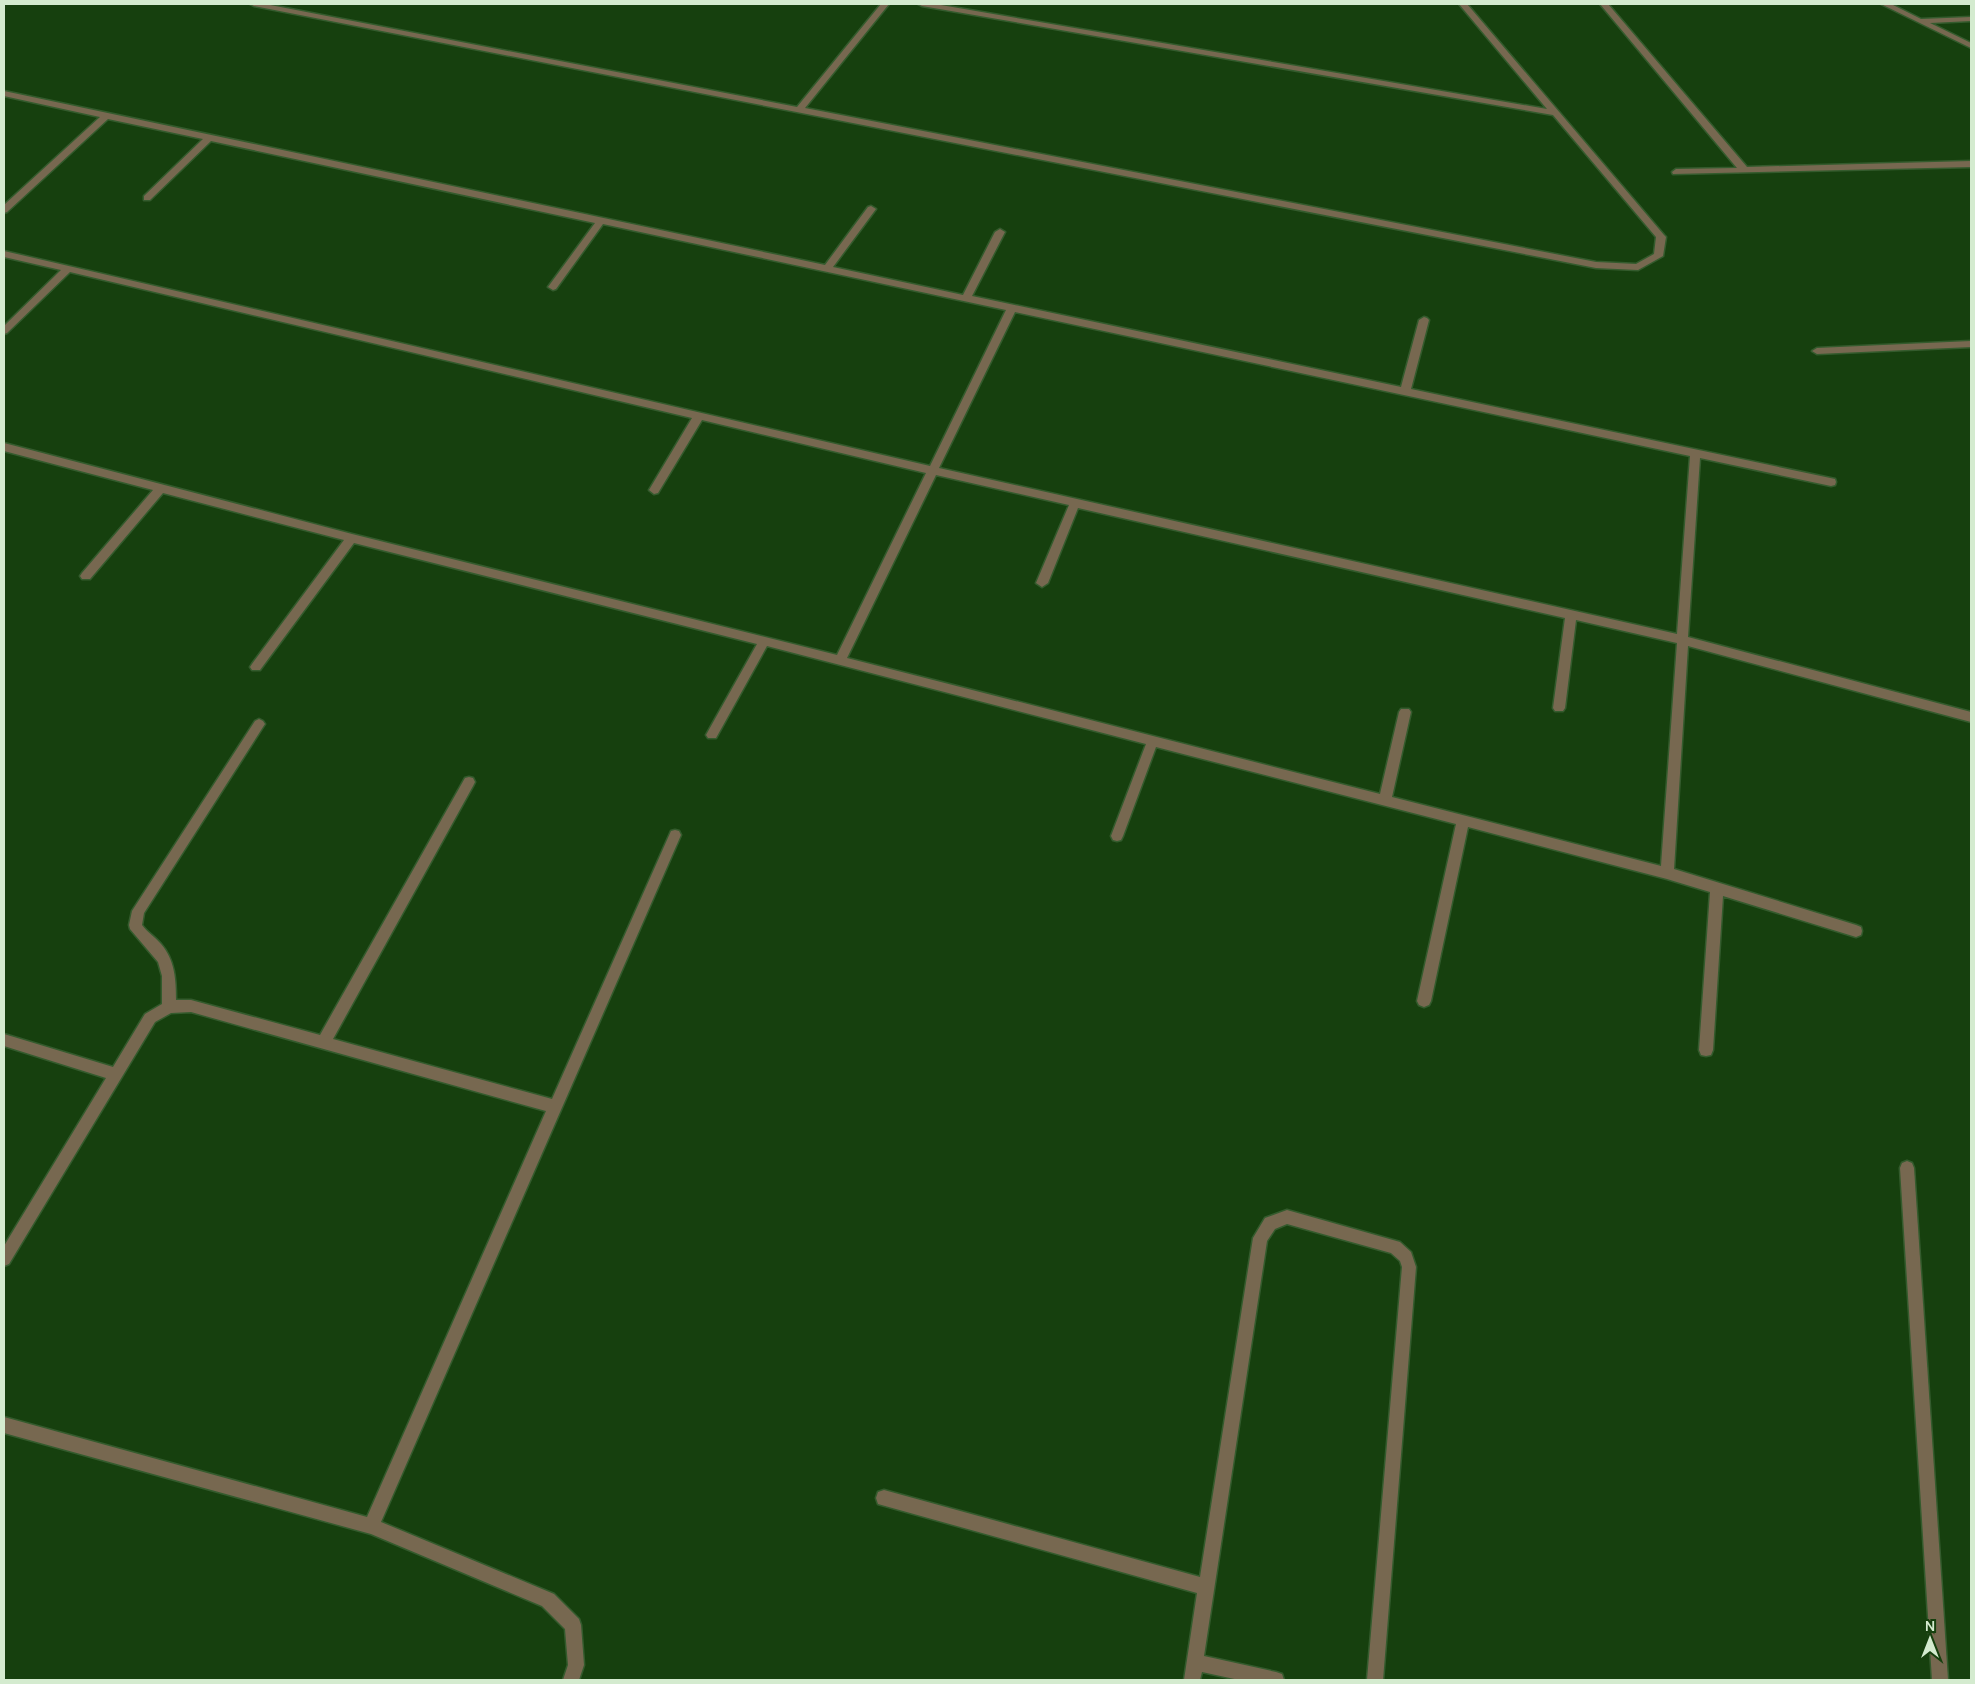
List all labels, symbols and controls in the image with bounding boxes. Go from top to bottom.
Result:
north arrow [1905,1614,1955,1664]
text: N [1925,1616,1935,1635]

